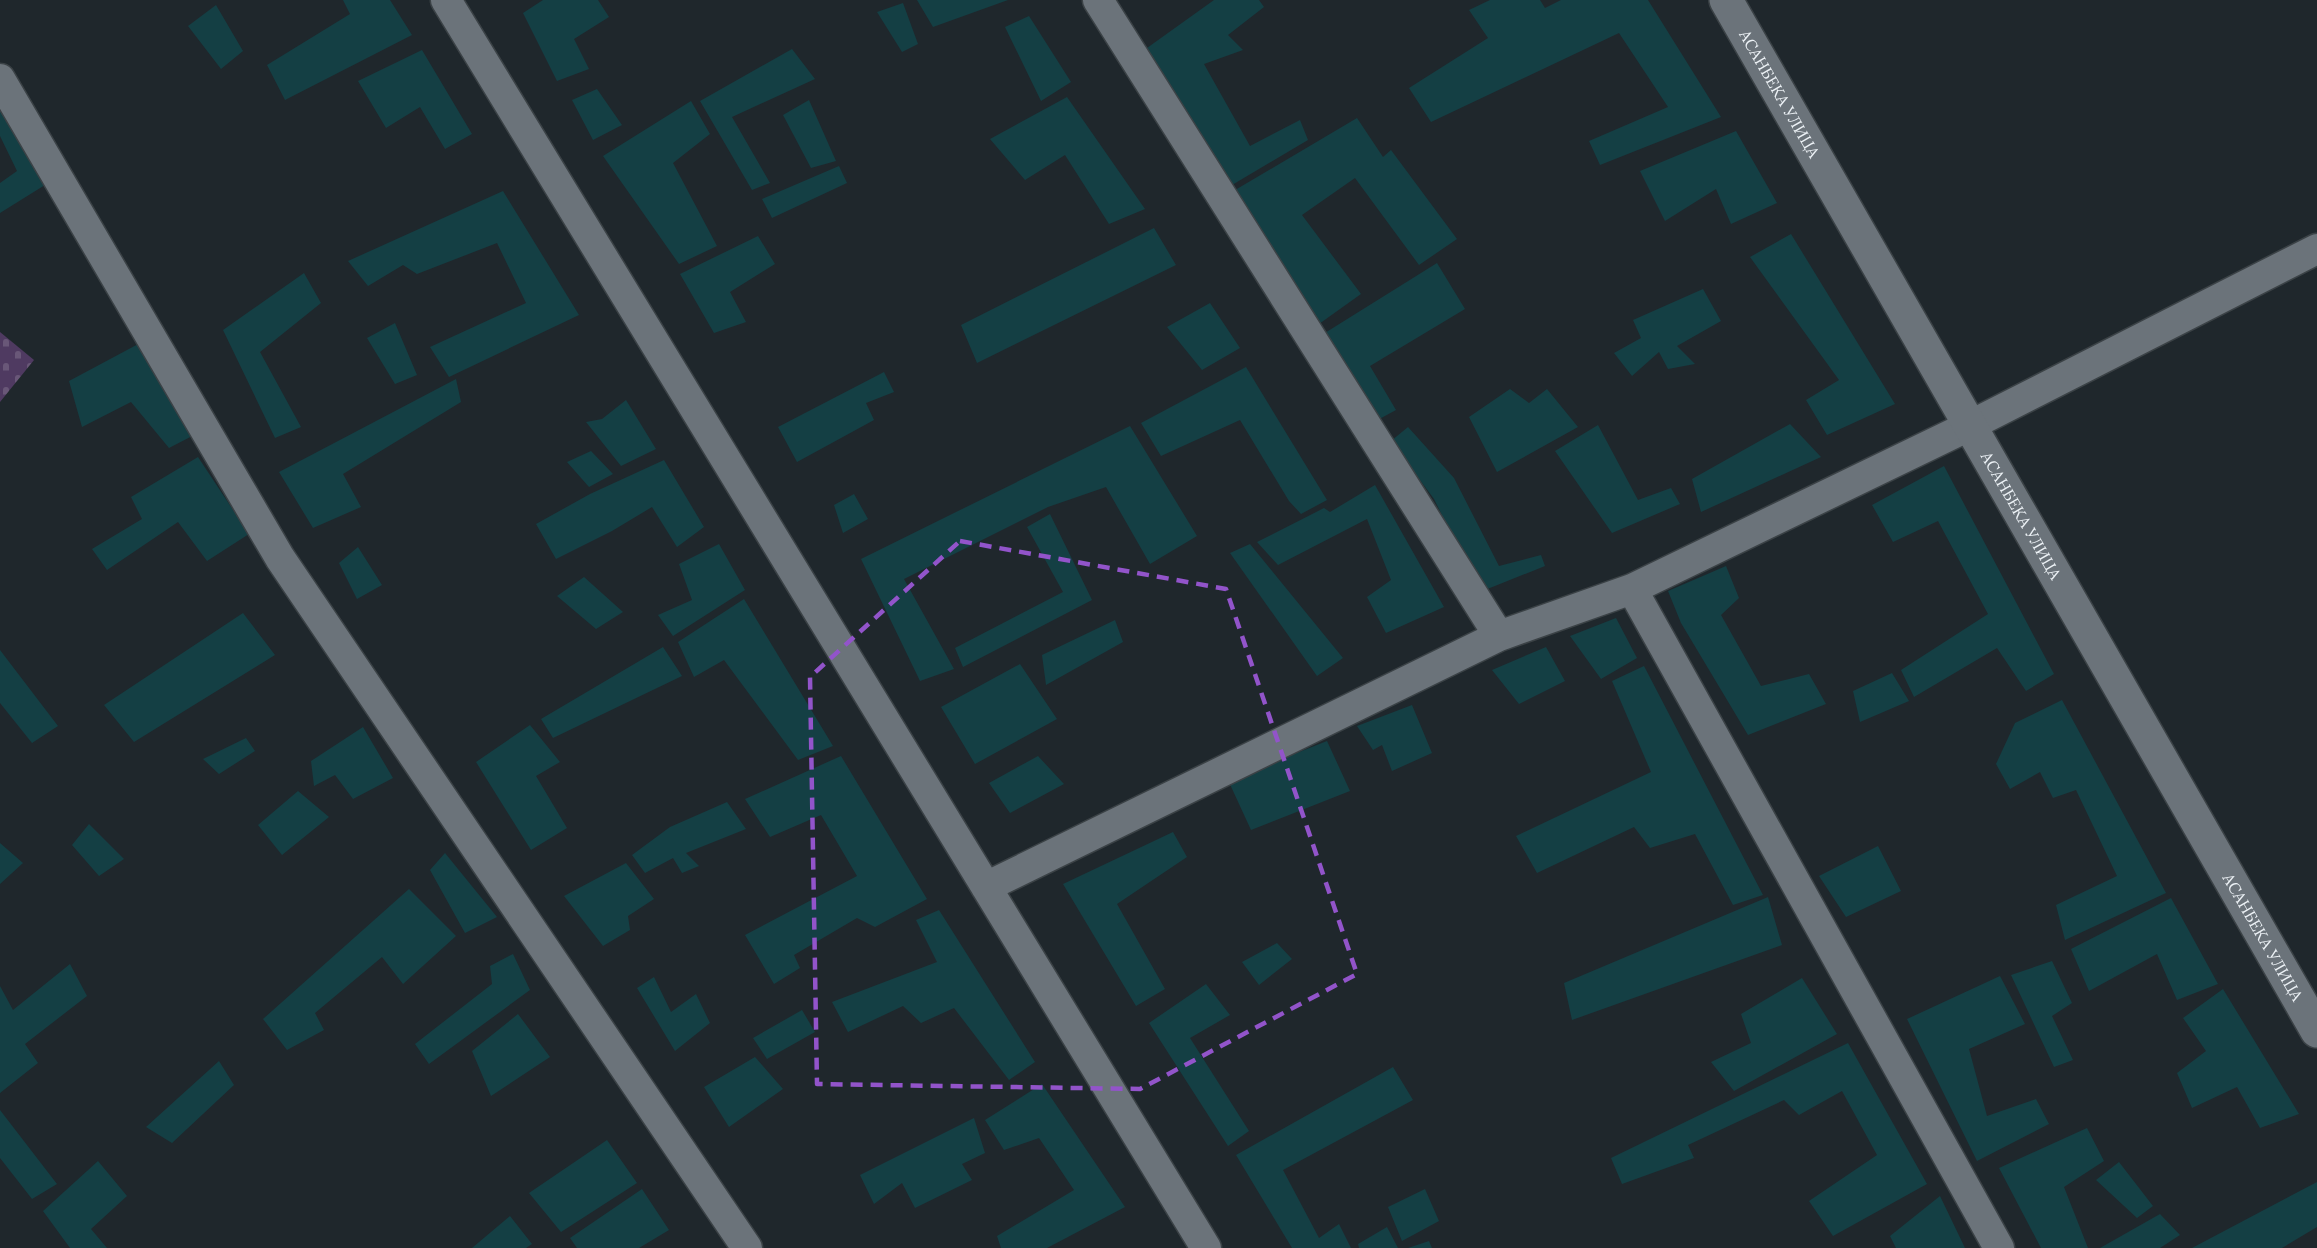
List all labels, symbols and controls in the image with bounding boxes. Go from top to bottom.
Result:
street label: АСАНБЕКА УЛИЦА [1735,25,1825,162]
street label: АСАНБЕКА УЛИЦА [1976,447,2066,584]
street label: АСАНБЕКА УЛИЦА [2218,869,2308,1005]

